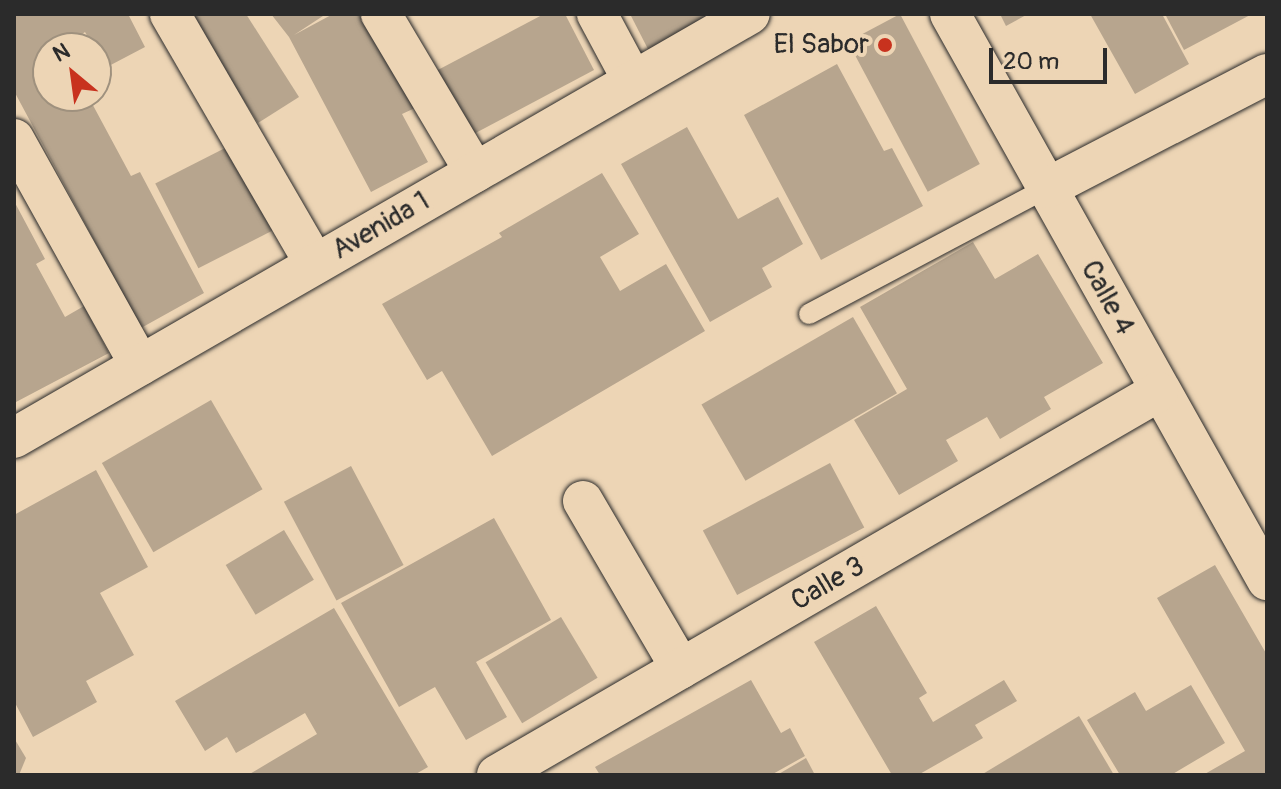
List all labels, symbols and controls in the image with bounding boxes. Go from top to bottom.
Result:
place label: El Sabor [774,28,869,62]
north arrow [32,32,112,112]
scale bar [993,32,1111,82]
marker: El Sabor [876,36,894,54]
text: N [48,37,75,69]
text: 20 m [1003,47,1059,76]
street label: Avenida 1 [326,185,436,267]
street label: Calle 4 [1073,255,1141,341]
street label: Calle 3 [785,550,871,618]

